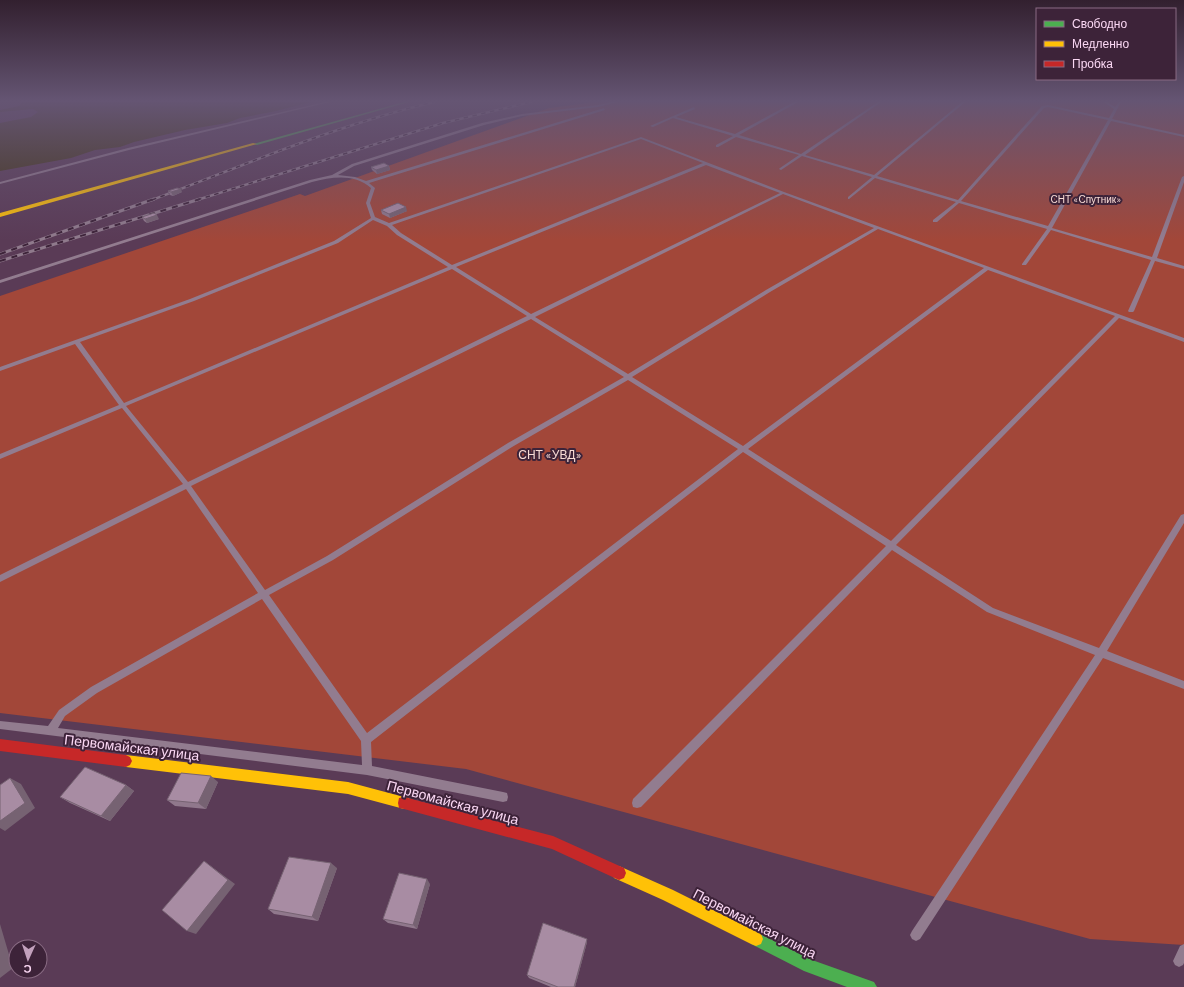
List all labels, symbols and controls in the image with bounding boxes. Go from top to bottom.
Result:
legend [1036,8,1176,80]
text: Свободно [1072,16,1127,31]
text: Медленно [1072,36,1129,51]
text: Пробка [1072,56,1113,71]
park label: СНТ «Спутник» [1050,193,1122,205]
park label: СНТ «УВД» [518,447,582,462]
street label: Первомайская улица [63,730,201,764]
street label: Первомайская улица [385,776,521,828]
street label: Первомайская улица [691,885,820,962]
north arrow [8,939,48,979]
text: С [23,963,32,976]

